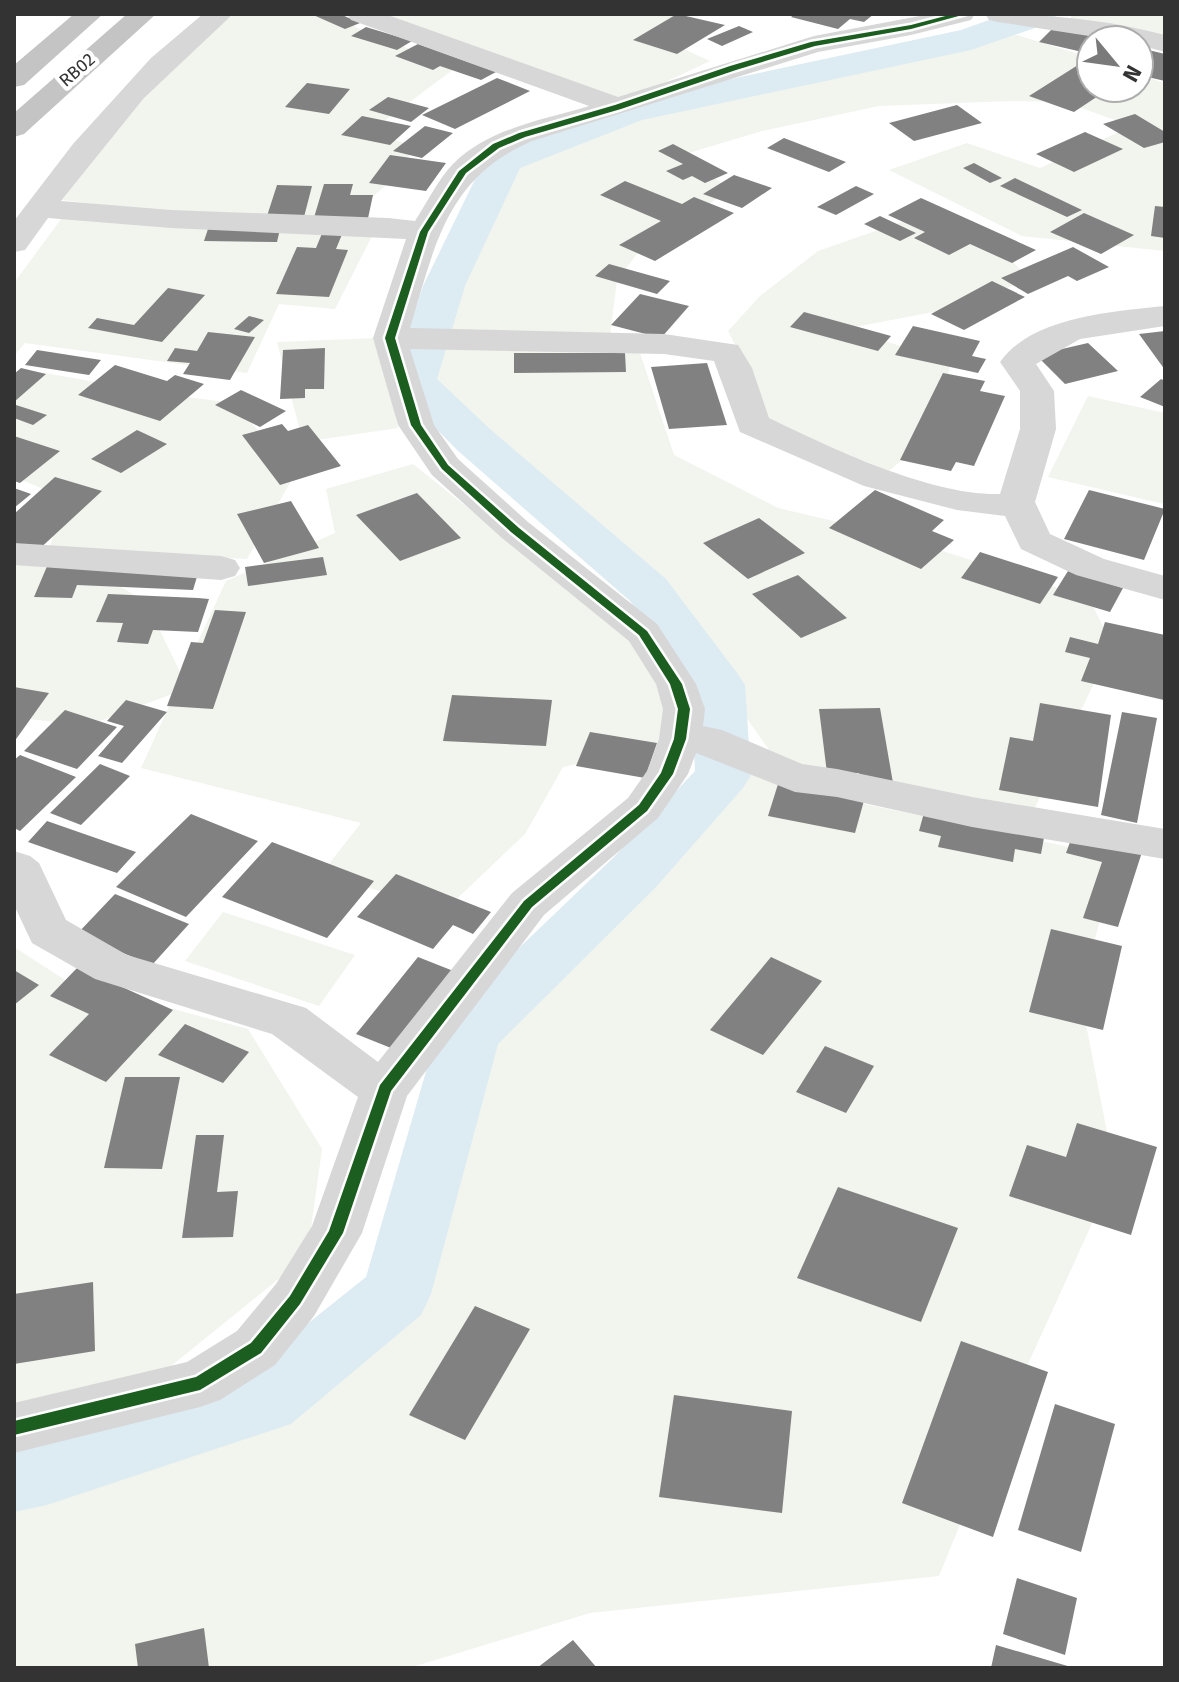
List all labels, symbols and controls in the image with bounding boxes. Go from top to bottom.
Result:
north arrow [1075,24,1155,104]
street label: RB02 [54,48,100,92]
text: N [1117,61,1147,86]

